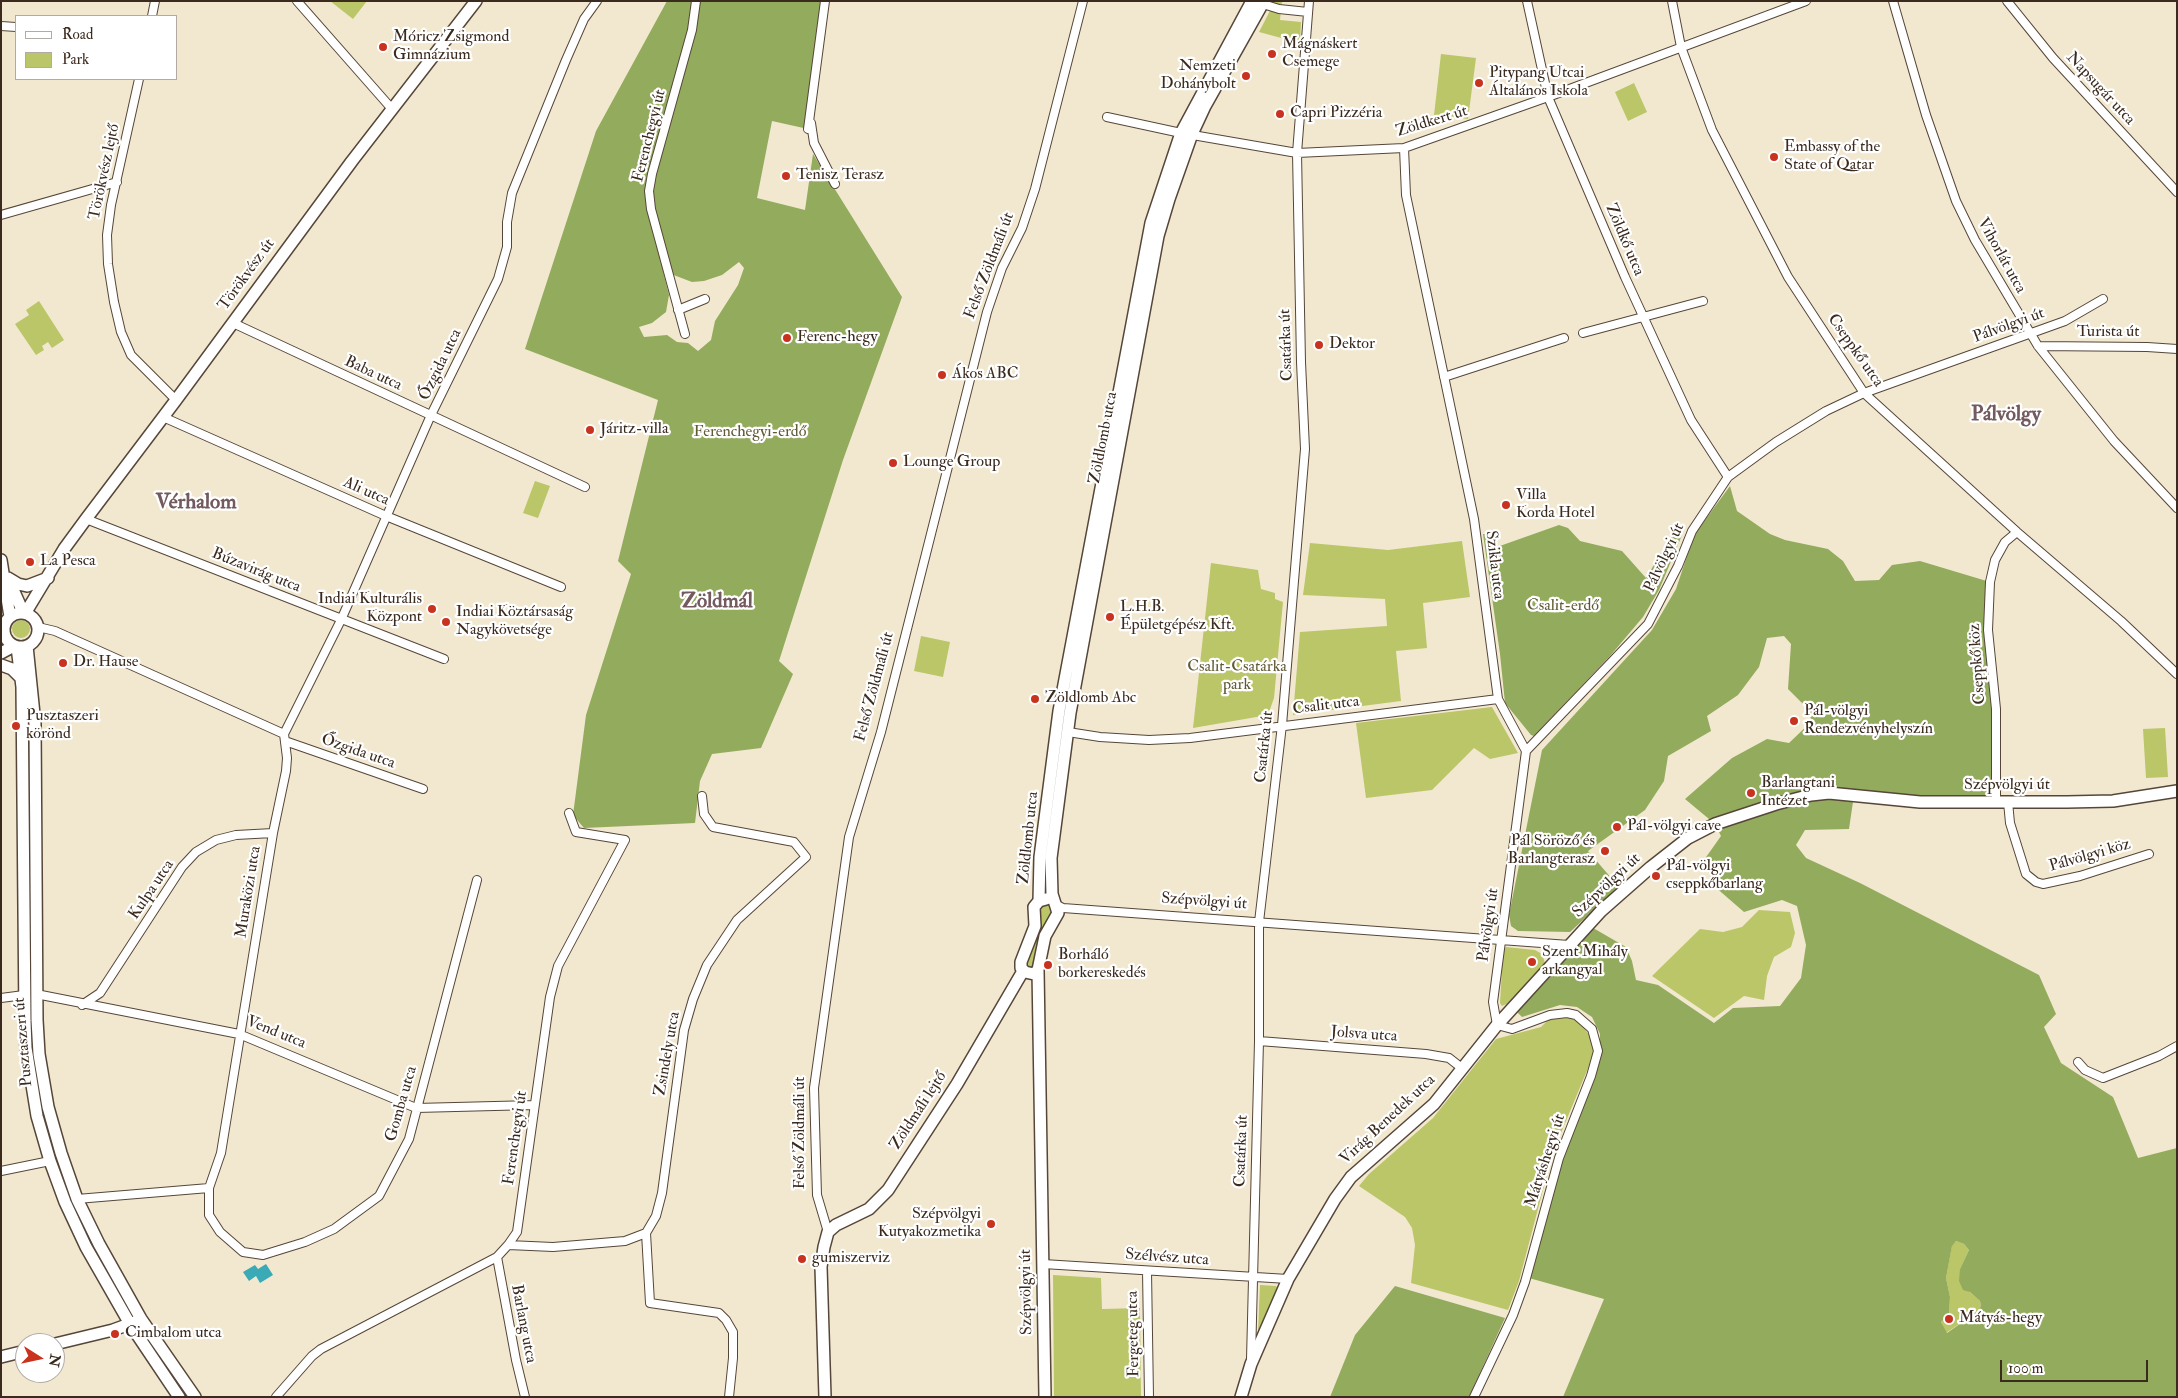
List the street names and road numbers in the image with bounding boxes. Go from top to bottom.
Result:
street label: Napsugár utca [2061,49,2139,129]
street label: Ferenchegyi út [629,88,671,184]
street label: Zöldkert út [1394,102,1470,142]
street label: Törökvész lejtő [85,122,125,222]
street label: Zöldkő utca [1600,201,1648,279]
street label: Felső Zöldmáli út [961,210,1019,322]
street label: Vihorlát utca [1972,215,2030,297]
street label: Törökvész út [215,235,279,315]
street label: Pálvölgyi út [1971,304,2047,348]
street label: Csatárka út [1276,309,1298,381]
street label: Cseppkő utca [1823,311,1887,391]
street label: Turista út [2077,323,2139,343]
street label: Őzgida utca [415,326,467,404]
street label: Baba utca [341,352,405,396]
street label: Zöldlomb utca [1086,390,1122,486]
street label: Ali utca [340,473,392,511]
street label: Pálvölgyi út [1641,520,1689,596]
street label: Szikla utca [1480,530,1508,600]
street label: Búzavirág utca [209,544,303,598]
street label: Cseppkő köz [1966,623,1990,705]
street label: Felső Zöldmáli út [851,630,899,744]
street label: Csalit utca [1292,692,1360,720]
street label: Csatárka út [1252,710,1278,784]
street label: Őzgida utca [318,730,398,774]
street label: Szépvölgyi út [1964,776,2050,796]
street label: Zöldlomb utca [1015,791,1043,885]
street label: Pálvölgyi köz [2047,835,2133,877]
street label: Muraközi utca [232,845,266,939]
street label: Szépvölgyi út [1569,850,1645,922]
street label: Kulpa utca [125,857,179,923]
street label: Pálvölgyi út [1474,887,1504,963]
street label: Szépvölgyi út [1160,889,1248,915]
street label: Pusztaszeri út [11,997,37,1087]
street label: Zsindely utca [651,1010,685,1098]
street label: Vend utca [243,1012,309,1054]
street label: Jolsva utca [1330,1023,1398,1047]
street label: Gomba utca [382,1064,422,1144]
street label: Zöldmáli lejtő [887,1068,951,1154]
street label: Virág Benedek utca [1336,1071,1440,1169]
street label: Felső Zöldmáli út [791,1077,811,1189]
street label: Ferenchegyi út [500,1090,532,1186]
street label: Mátyáshegyi út [1522,1112,1570,1210]
street label: Csatárka út [1231,1115,1253,1187]
street label: Szélvész utca [1125,1246,1209,1270]
street label: Szépvölgyi út [1017,1249,1037,1335]
street label: Barlang utca [506,1283,540,1365]
street label: Fergeteg utca [1124,1291,1144,1377]

